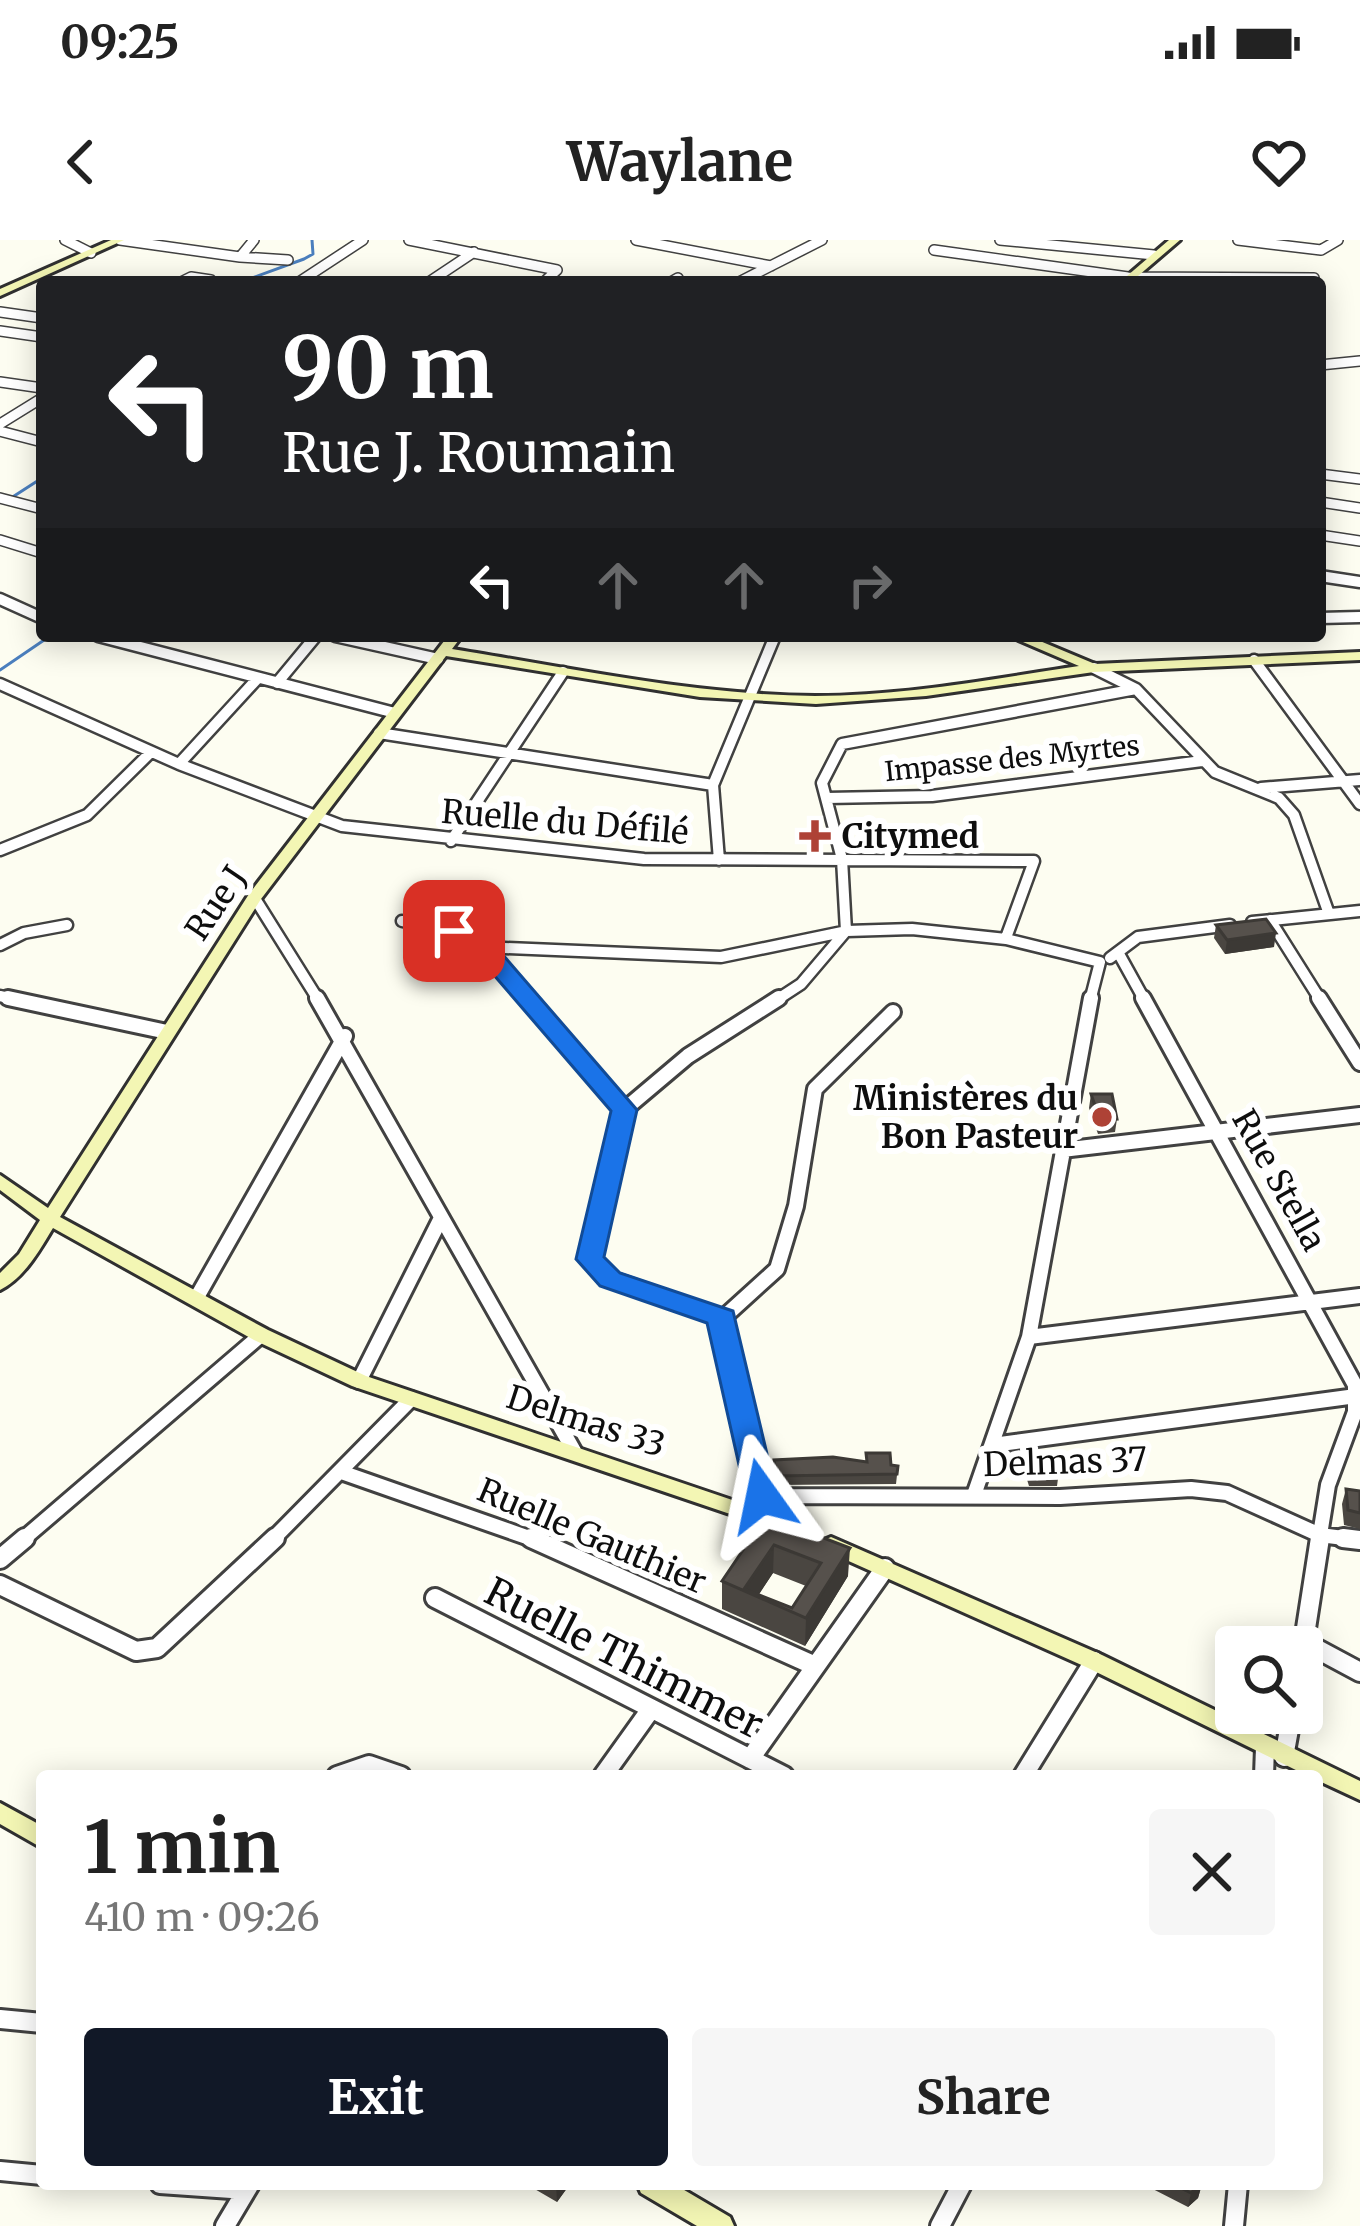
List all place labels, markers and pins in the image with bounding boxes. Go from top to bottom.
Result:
place label: Citymed [842,816,979,857]
marker: Citymed [799,820,831,852]
pin [403,880,505,982]
place label: Ministères du Bon Pasteur [853,1078,1078,1157]
marker: Ministères du Bon Pasteur [1089,1104,1115,1130]

